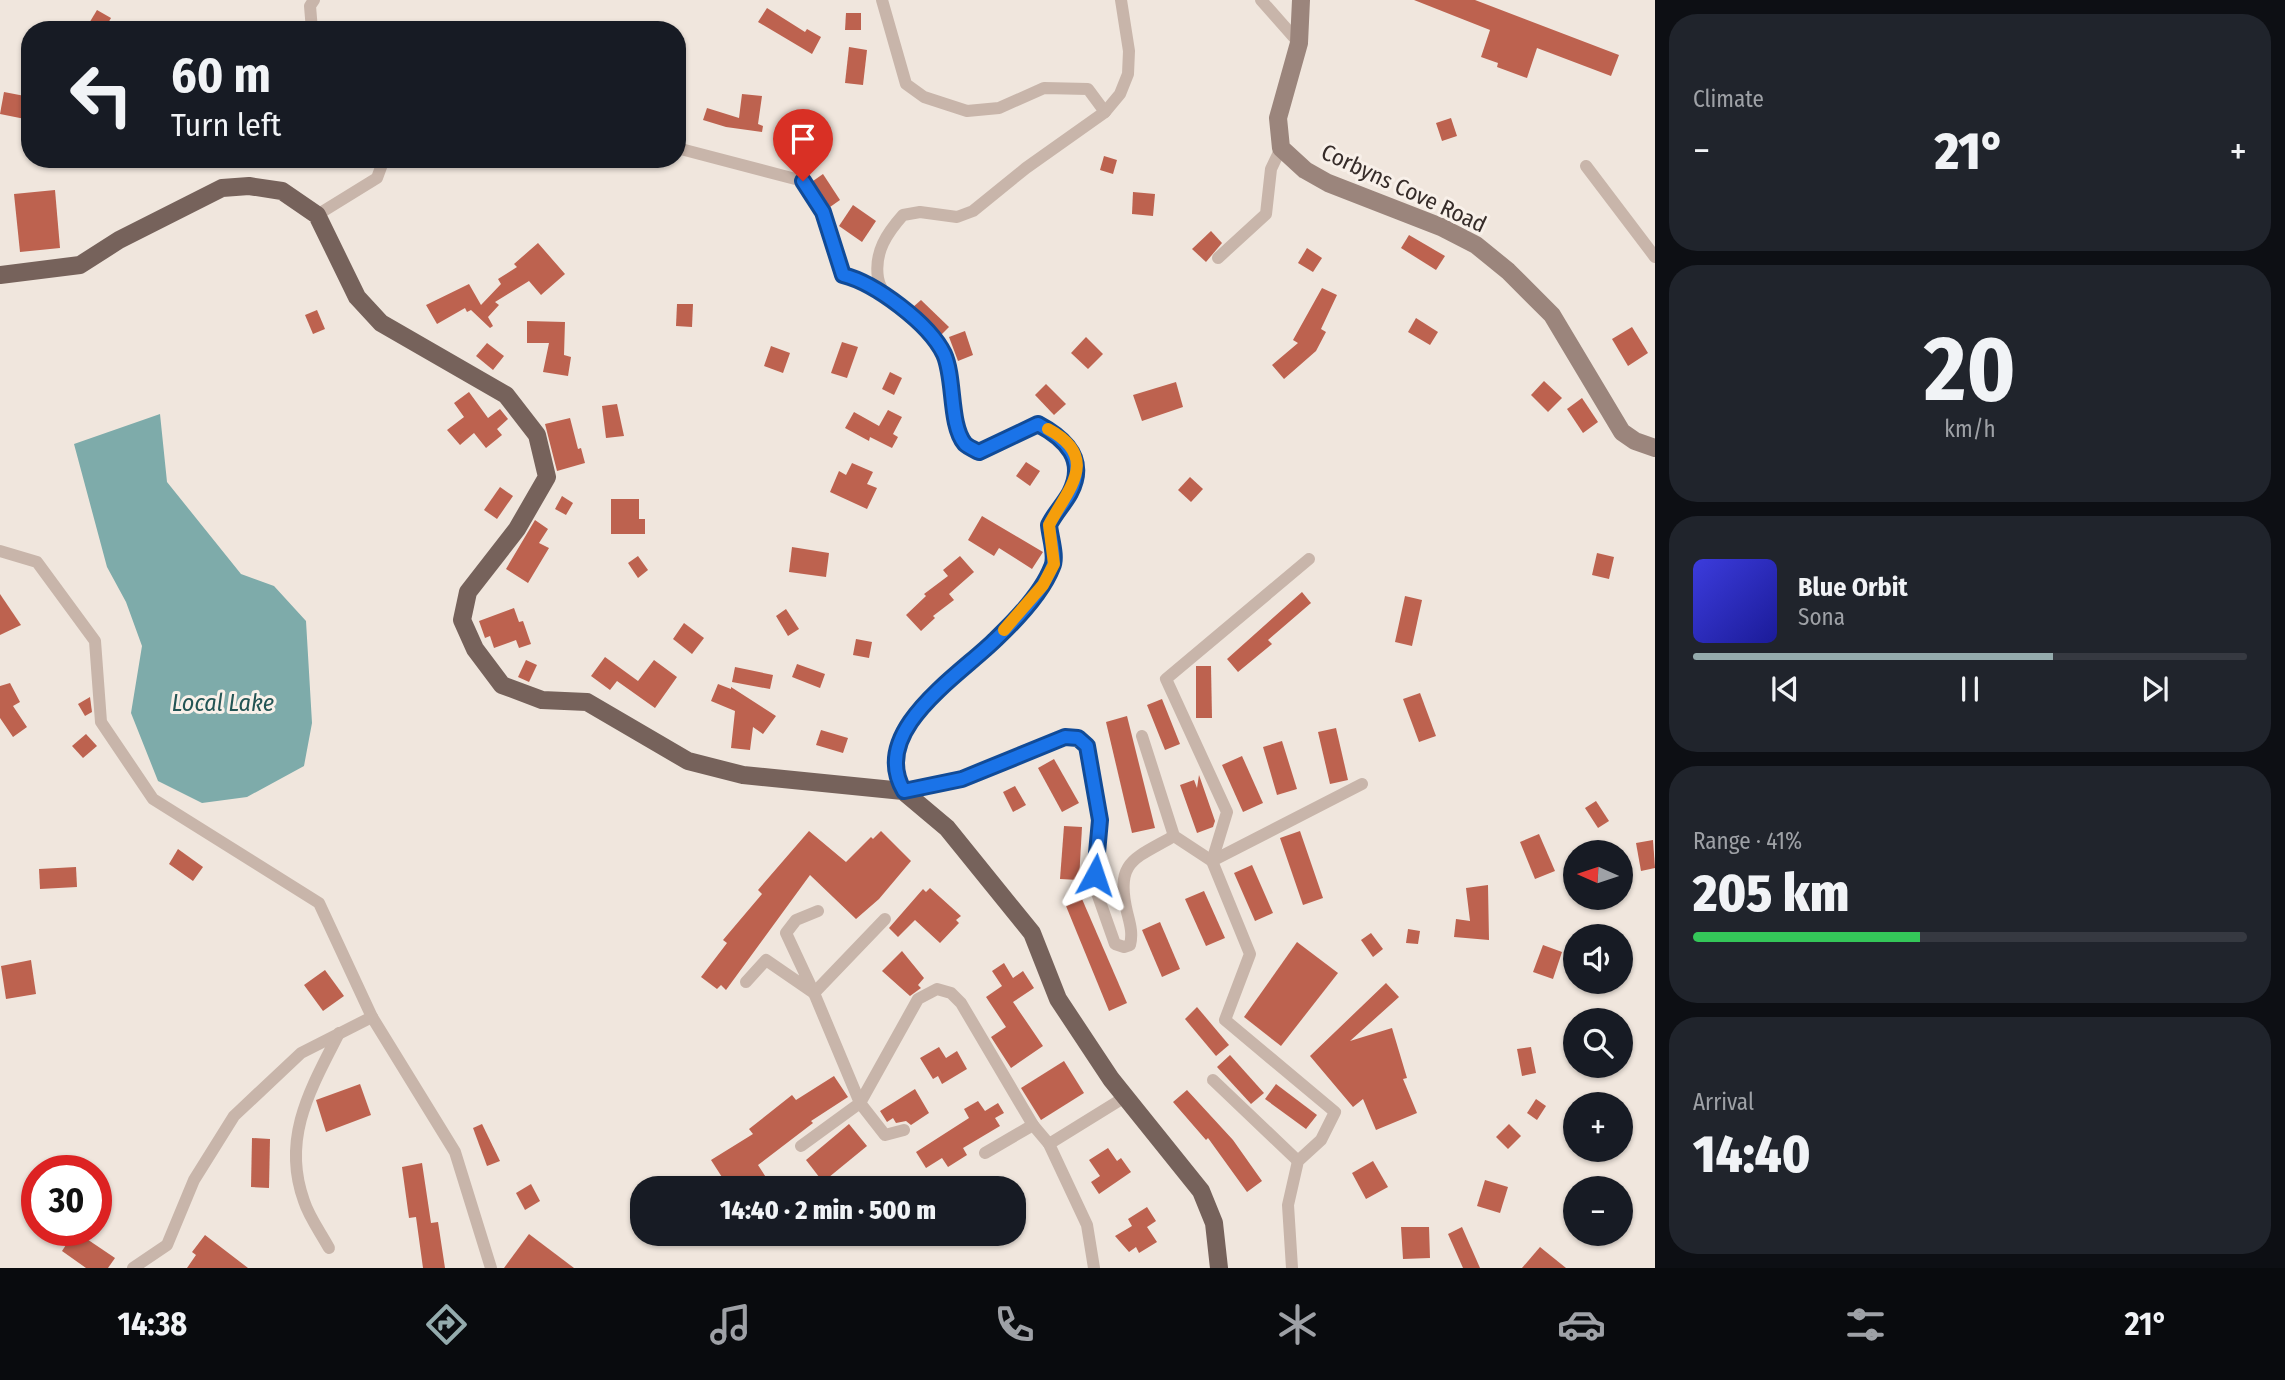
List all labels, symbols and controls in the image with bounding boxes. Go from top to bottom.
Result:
text: 60 m [171,46,271,105]
icon: left [56,49,147,140]
text: Climate [1693,85,1764,113]
text: Turn left [171,106,281,144]
pin [773,109,833,181]
icon: arrive [784,120,822,158]
text: 21° [1935,120,2005,183]
text: − [1693,128,1710,174]
text: + [2230,128,2247,174]
street label: Corbyns Cove Road [1317,138,1491,238]
text: 20 [1924,315,2016,424]
text: km/h [1944,415,1996,443]
text: Blue Orbit [1798,572,1908,603]
text: Sona [1798,603,1845,631]
icon: previous [1766,670,1804,708]
icon: pause [1951,670,1989,708]
icon: next [2136,670,2174,708]
water label: Local Lake [172,689,274,717]
text: Range · 41% [1693,827,1802,855]
position arrow [1058,838,1132,912]
north arrow [1563,840,1633,910]
map controls [1563,840,1633,1246]
text: 205 km [1693,862,1849,925]
button: sound [1563,924,1633,994]
button: search [1563,1008,1633,1078]
text: Arrival [1693,1088,1754,1116]
button: + [1563,1092,1633,1162]
text: 14:40 [1693,1123,1811,1186]
speed limit sign: 30 [21,1155,112,1246]
button: − [1563,1176,1633,1246]
text: 14:40 · 2 min · 500 m [720,1195,936,1226]
icon: directions [422,1300,471,1349]
icon: music [706,1300,755,1349]
icon: phone [990,1300,1039,1349]
icon: climate [1273,1300,1322,1349]
icon: car [1557,1300,1606,1349]
icon: filters [1841,1300,1890,1349]
text: 14:38 [117,1305,187,1343]
text: 21° [2125,1305,2168,1343]

